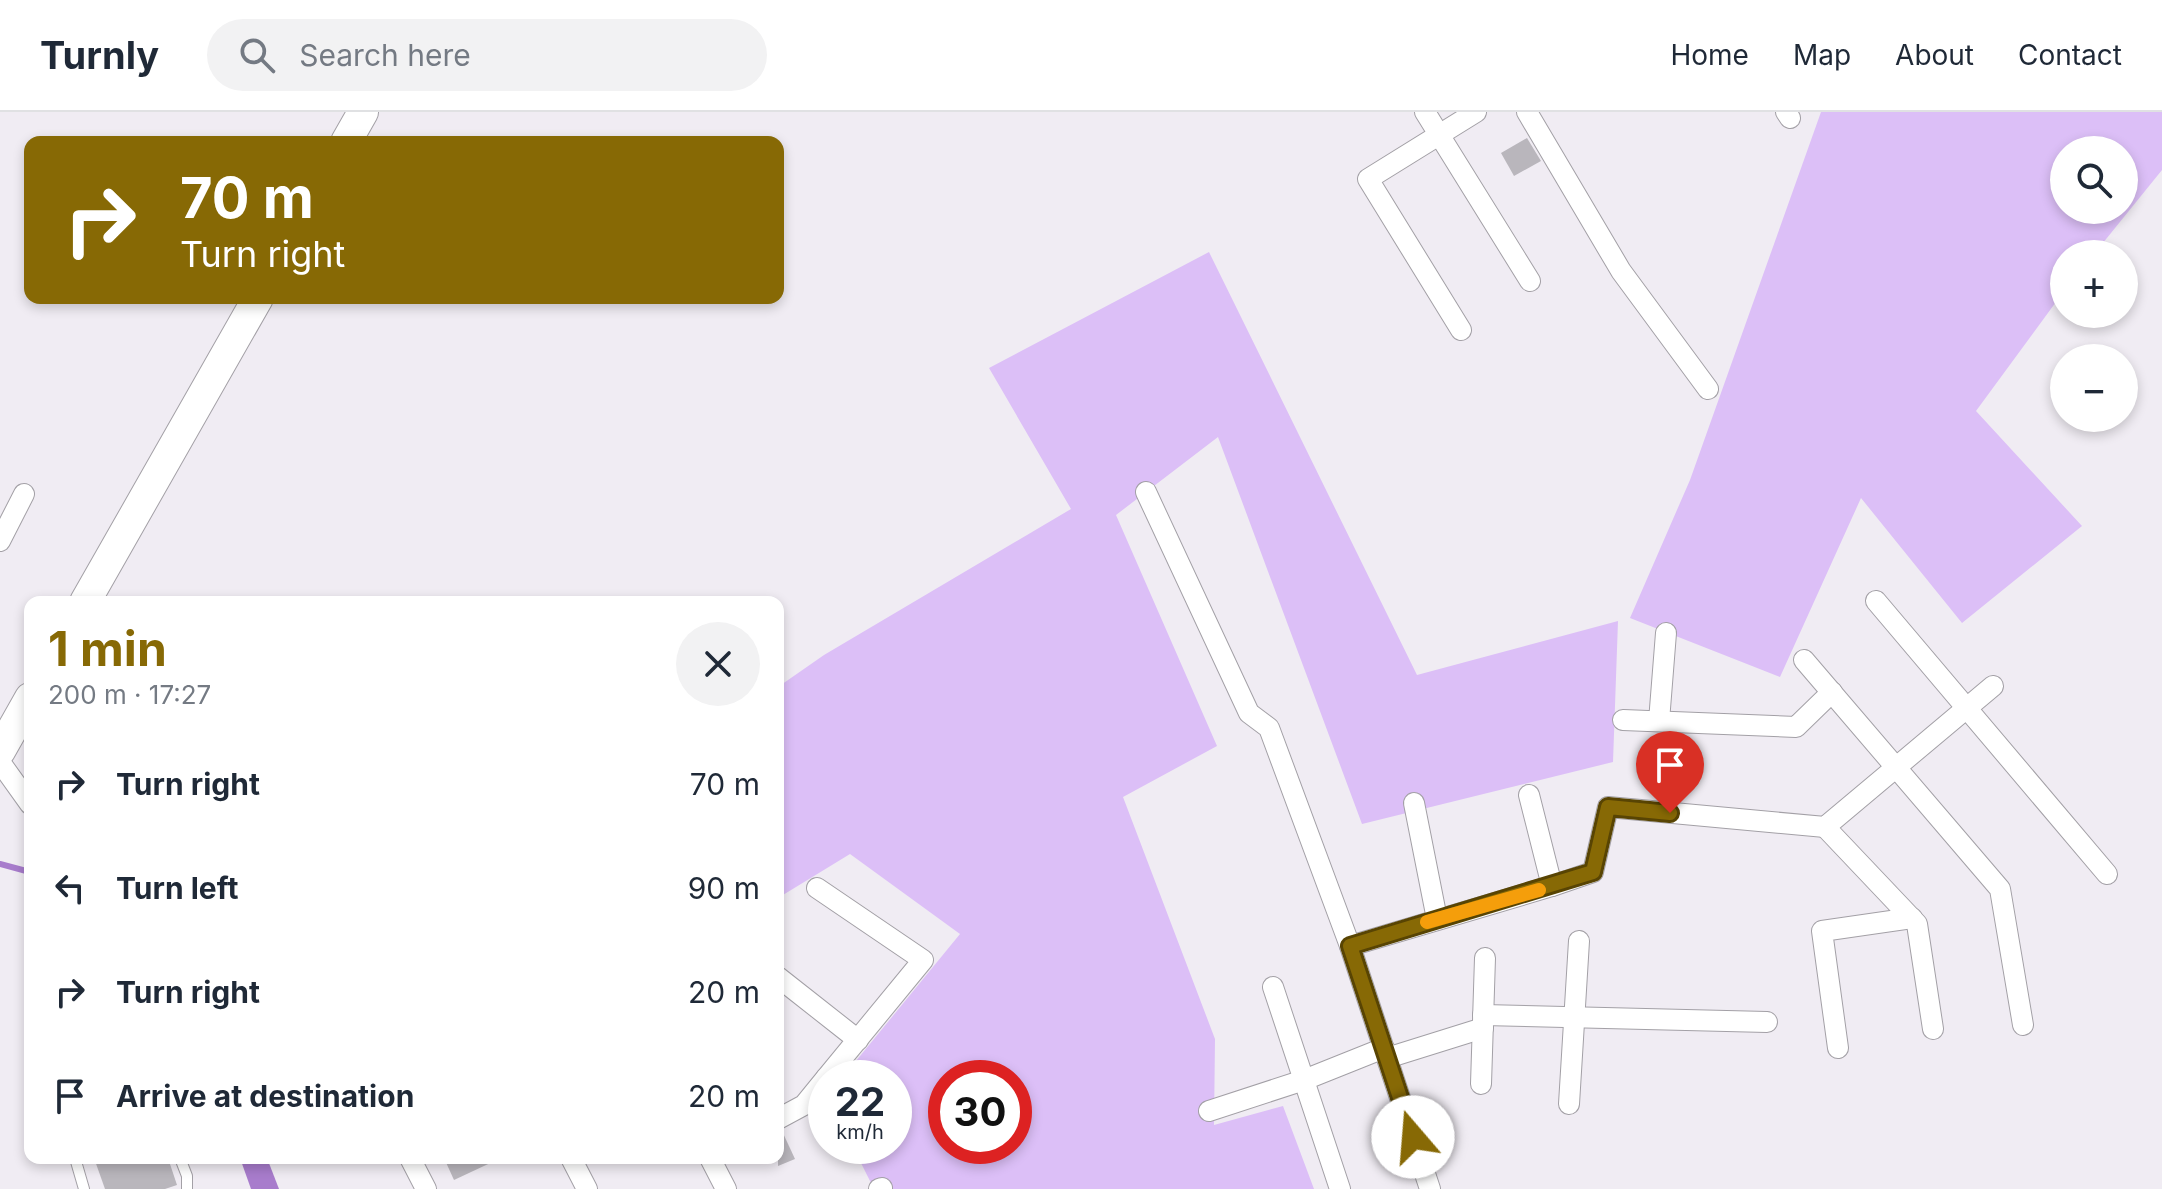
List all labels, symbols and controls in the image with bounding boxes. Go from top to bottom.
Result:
search box [207,19,767,91]
text: Turnly [40,32,159,78]
icon: search [235,33,279,77]
text: Search here [299,37,471,73]
text: Home [1670,38,1749,72]
text: Map [1793,38,1851,72]
text: About [1895,38,1974,72]
text: Contact [2018,38,2122,72]
map controls [2050,136,2138,432]
button: search [2050,136,2138,224]
text: 70 m [180,164,314,232]
icon: right [48,168,152,272]
text: Turn right [180,232,345,276]
button: + [2050,240,2138,328]
button: − [2050,344,2138,432]
text: 1 min [48,619,167,678]
button: close [676,622,760,706]
text: 200 m · 17:27 [48,679,211,710]
pin [1636,731,1704,813]
icon: arrive [1648,743,1692,787]
icon: right [48,762,92,806]
text: Turn right [116,766,260,802]
text: 70 m [690,766,760,802]
icon: left [48,866,92,910]
text: Turn left [116,870,238,906]
text: 90 m [688,870,760,906]
icon: right [48,970,92,1014]
text: Turn right [116,974,260,1010]
text: 20 m [688,974,760,1010]
speed limit sign: 30 [928,1060,1032,1164]
icon: arrive [48,1074,92,1118]
text: 22 [835,1077,885,1126]
text: Arrive at destination [116,1078,414,1114]
text: 20 m [688,1078,760,1114]
position arrow [1371,1095,1455,1179]
text: km/h [836,1120,884,1144]

